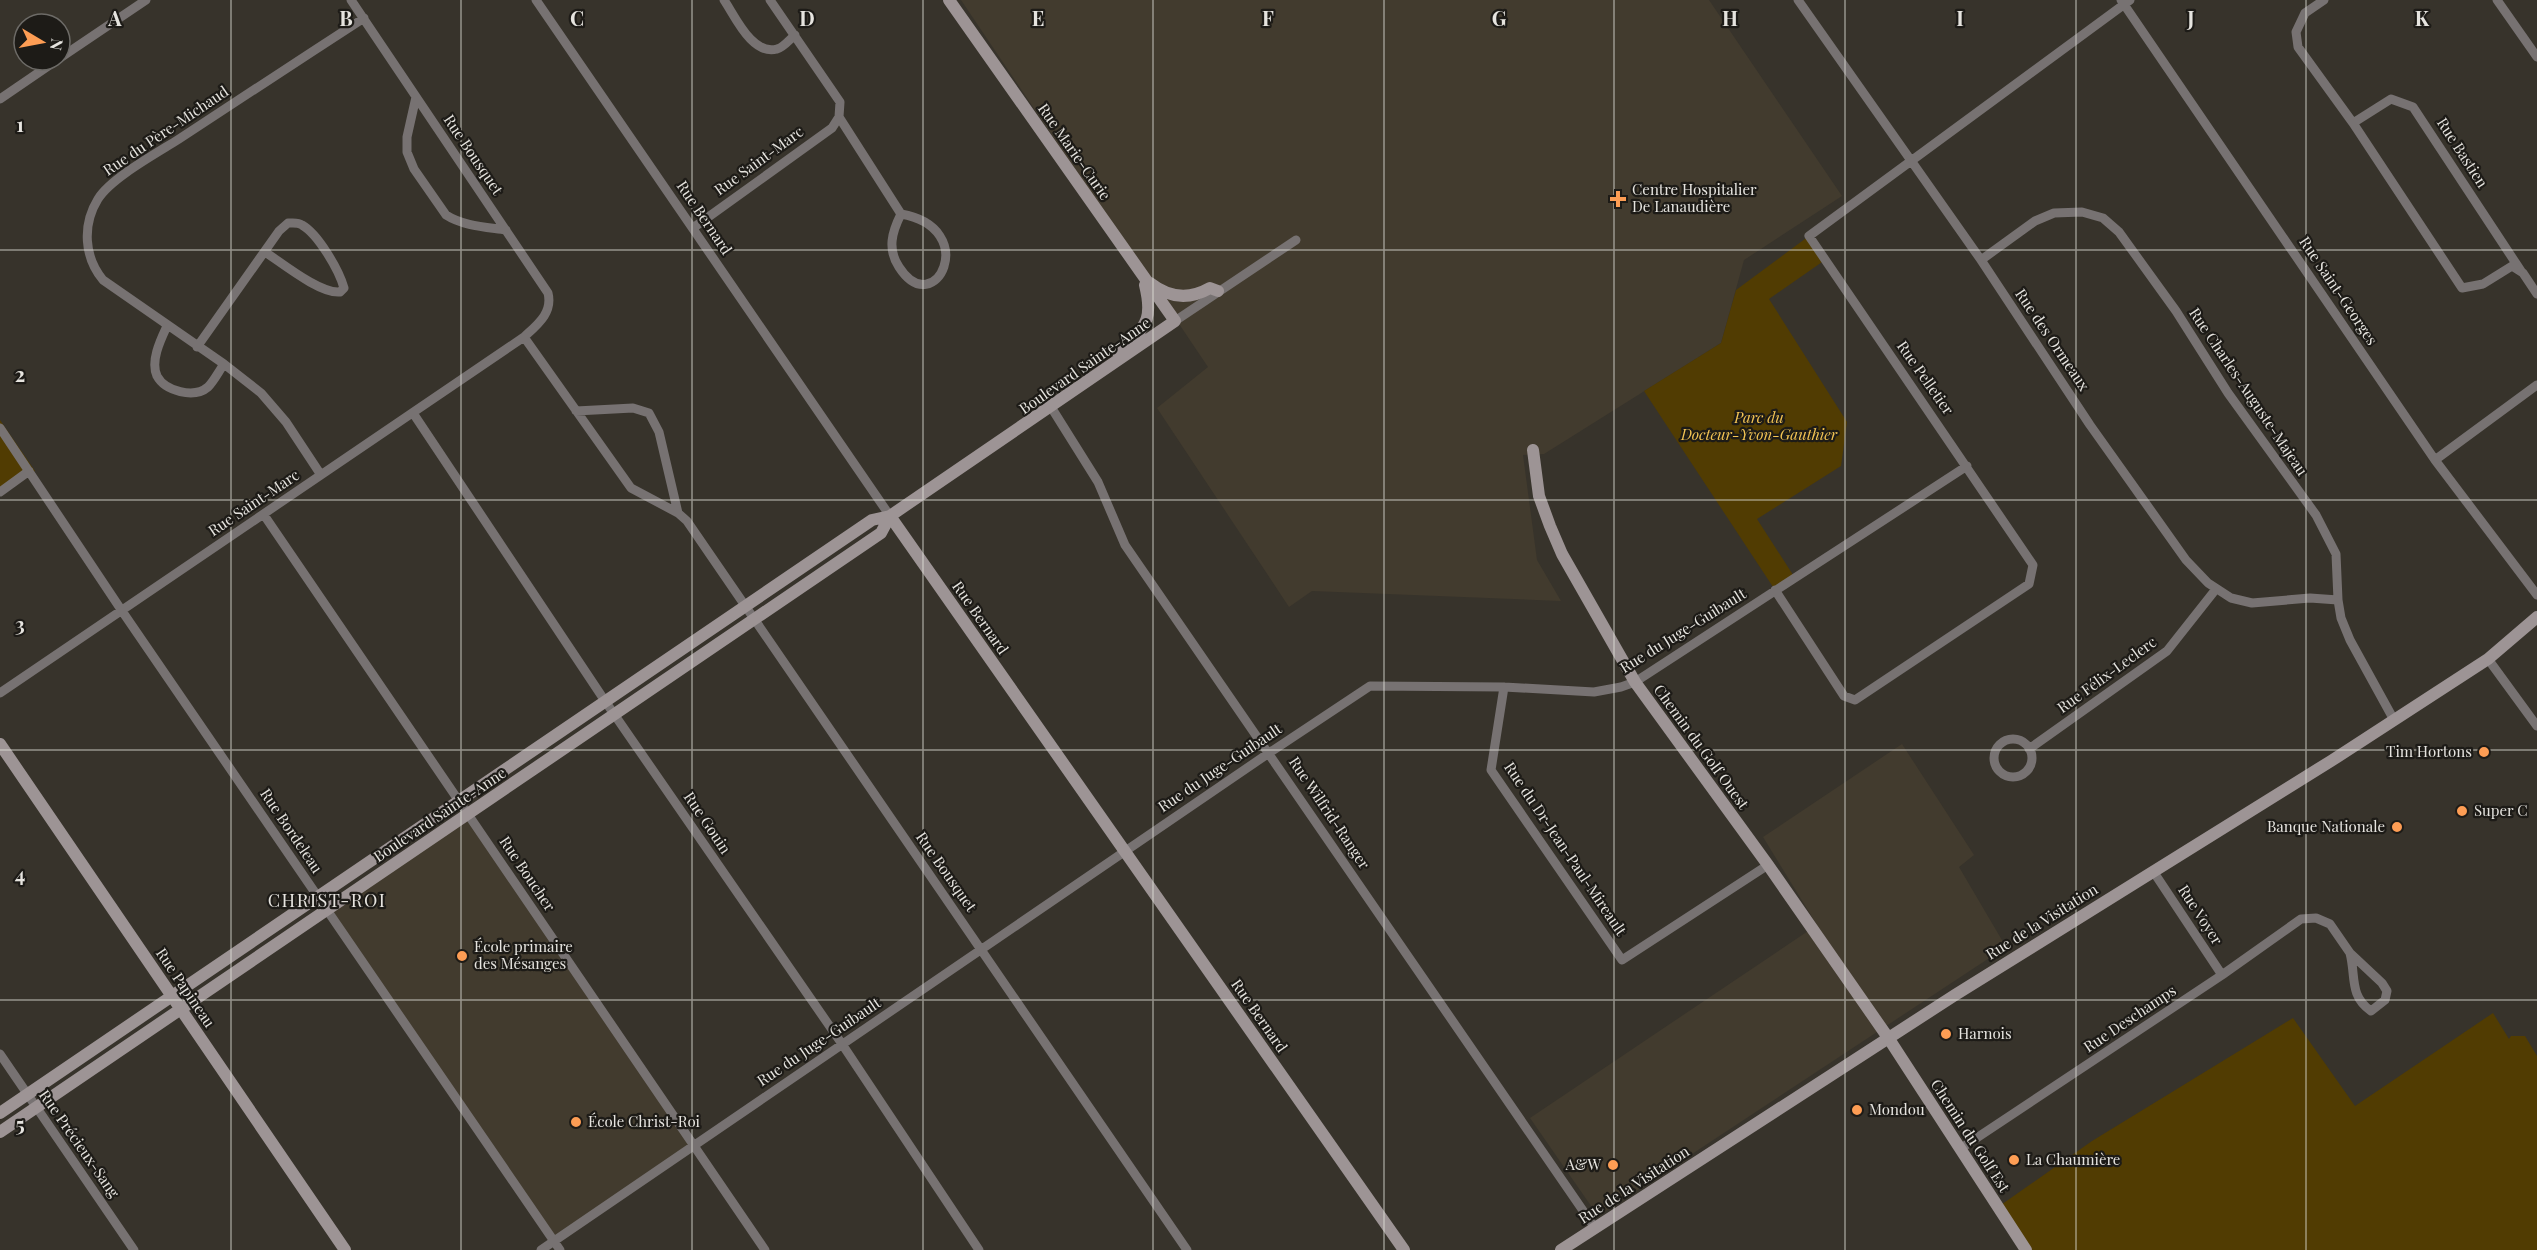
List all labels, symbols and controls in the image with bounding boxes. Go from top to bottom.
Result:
text: A [107,4,122,31]
text: B [339,4,353,31]
text: C [570,4,584,31]
text: D [799,4,815,31]
text: E [1032,4,1044,31]
text: F [1262,4,1274,31]
text: G [1492,4,1507,31]
text: H [1722,4,1738,31]
text: I [1956,4,1964,31]
text: J [2186,4,2195,31]
text: K [2415,4,2430,31]
north arrow [12,12,72,72]
text: N [46,37,69,53]
street label: Rue du Père-Michaud [99,81,232,180]
street label: Rue Marie-Curie [1034,99,1116,204]
text: 1 [16,110,24,137]
street label: Rue Bousquet [440,110,508,199]
street label: Rue Bastien [2433,114,2493,191]
street label: Rue Saint-Marc [710,121,807,199]
street label: Rue Bernard [673,177,737,258]
place label: Centre Hospitalier De Lanaudière [1632,179,1757,216]
marker: Centre Hospitalier De Lanaudière [1609,190,1627,208]
street label: Rue Saint-Georges [2295,232,2383,349]
street label: Rue des Ormeaux [2011,284,2095,395]
street label: Rue Charles-Auguste-Majeau [2185,304,2313,479]
street label: Boulevard Sainte-Anne [1015,312,1154,418]
street label: Rue Pelletier [1893,336,1959,419]
text: 2 [15,360,25,387]
park label: Parc du Docteur-Yvon-Gauthier [1680,407,1838,444]
street label: Rue Saint-Marc [204,464,303,540]
street label: Rue Bernard [948,577,1014,658]
street label: Rue du Juge-Guibault [1616,583,1750,677]
text: 3 [15,610,25,637]
street label: Rue Félix-Leclerc [2053,631,2160,717]
street label: Chemin du Golf Ouest [1650,680,1754,813]
street label: Rue du Juge-Guibault [1154,718,1286,816]
place label: Tim Hortons [2386,741,2472,761]
marker: Tim Hortons [2477,745,2491,759]
street label: Rue Wilfrid-Ranger [1285,752,1375,873]
street label: Rue du Dr-Jean-Paul-Mireault [1500,758,1632,940]
street label: Boulevard Sainte-Anne [369,762,510,866]
street label: Rue Bordeleau [256,784,328,877]
street label: Rue Gouin [680,788,736,857]
place label: Super C [2474,800,2528,820]
marker: Super C [2455,804,2469,818]
place label: Banque Nationale [2267,816,2385,836]
marker: Banque Nationale [2390,820,2404,834]
street label: Rue Bousquet [912,828,982,916]
street label: Rue Boucher [495,832,560,915]
text: 4 [15,860,25,887]
street label: Rue de la Visitation [1982,879,2101,964]
street label: Rue Voyer [2174,881,2228,949]
district label: CHRIST-ROI [268,888,386,912]
place label: École primaire des Mésanges [474,936,573,973]
street label: Rue Papineau [152,944,220,1031]
marker: École primaire des Mésanges [455,949,469,963]
street label: Rue Bernard [1227,975,1293,1056]
street label: Rue Deschamps [2079,980,2179,1056]
street label: Rue du Juge-Guibault [753,992,885,1090]
place label: Harnois [1958,1023,2012,1043]
marker: Harnois [1939,1027,1953,1041]
street label: Chemin du Golf Est [1927,1075,2015,1196]
street label: Rue Précieux-Sang [35,1085,125,1201]
place label: Mondou [1869,1099,1925,1119]
marker: Mondou [1850,1103,1864,1117]
text: 5 [15,1110,25,1137]
place label: École Christ-Roi [588,1111,701,1131]
marker: École Christ-Roi [569,1115,583,1129]
street label: Rue de la Visitation [1574,1141,1693,1227]
place label: La Chaumière [2026,1149,2120,1169]
marker: La Chaumière [2007,1153,2021,1167]
place label: A&W [1564,1154,1601,1174]
marker: A&W [1606,1158,1620,1172]

